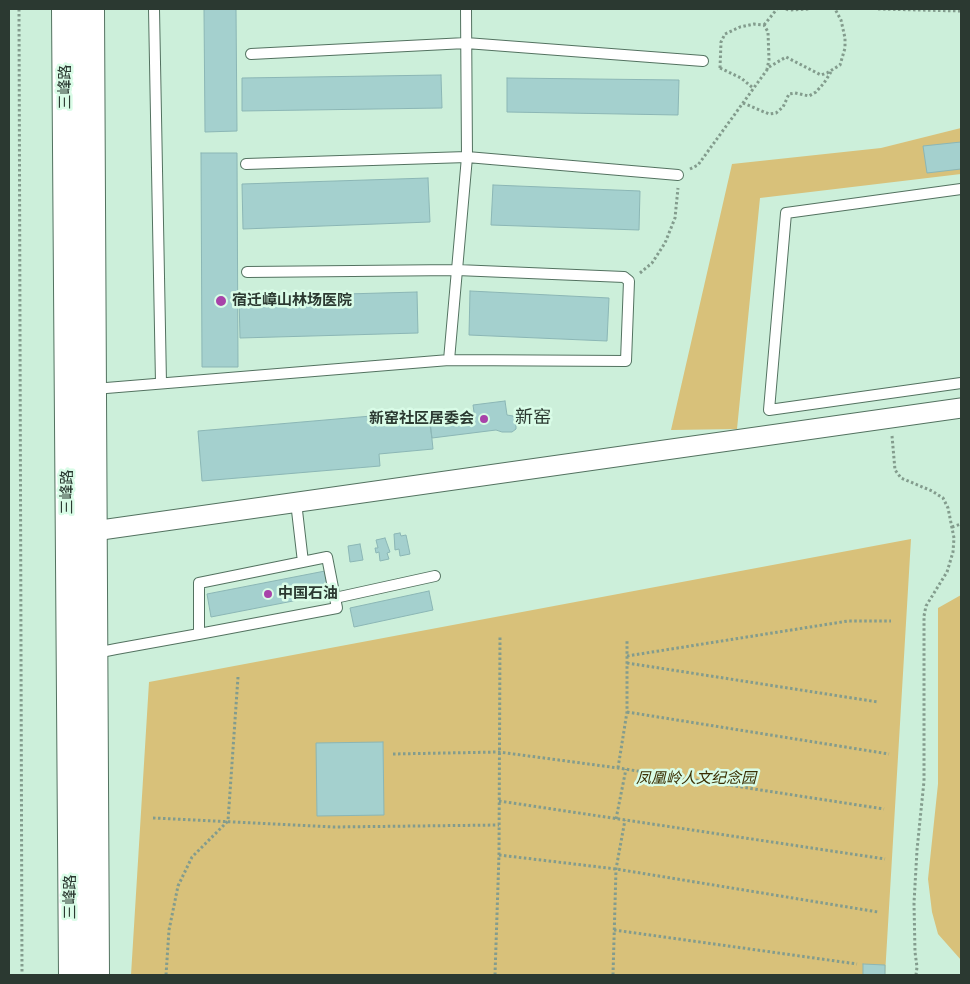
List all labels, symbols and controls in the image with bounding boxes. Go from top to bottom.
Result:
street label: 三峰路 [57,65,75,109]
place label: 宿迁嶂山林场医院 [232,292,352,310]
marker: 宿迁嶂山林场医院 [214,294,228,308]
district label: 新窑 [515,407,551,429]
place label: 新窑社区居委会 [369,410,474,428]
marker: 新窑社区居委会 [478,413,490,425]
street label: 三峰路 [59,470,77,514]
place label: 中国石油 [278,585,338,603]
marker: 中国石油 [262,588,274,600]
park label: 凤凰岭人文纪念园 [636,770,756,788]
street label: 三峰路 [62,875,80,919]

